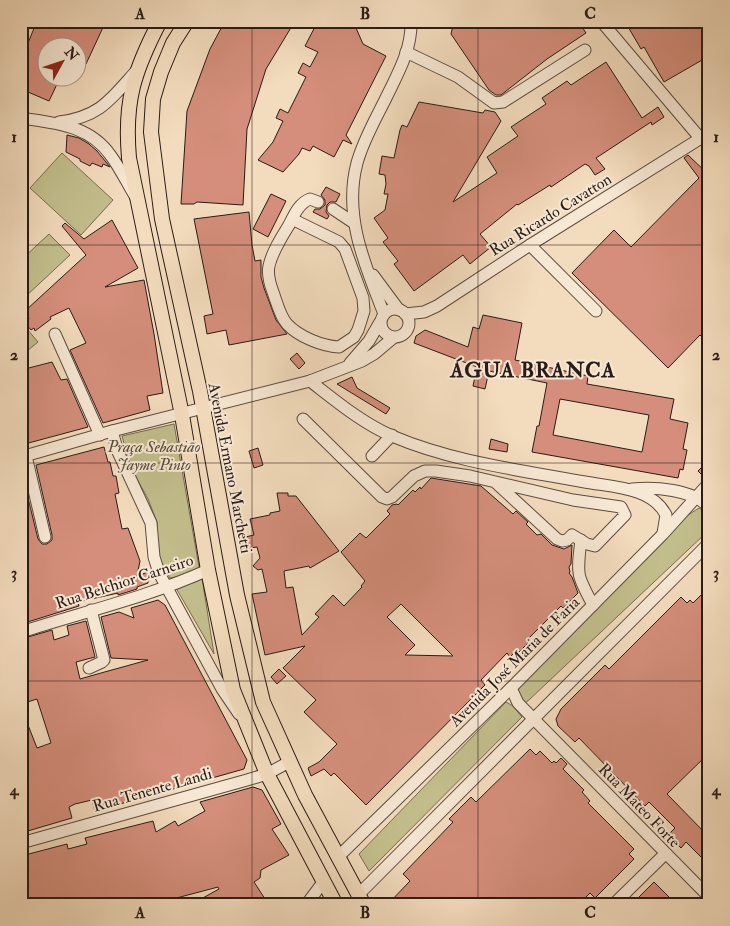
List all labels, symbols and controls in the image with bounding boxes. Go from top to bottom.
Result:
text: A [134,4,146,24]
text: B [360,4,370,24]
text: C [584,4,596,24]
north arrow [38,38,88,88]
text: N [60,43,82,65]
text: 1 [11,127,17,147]
text: 1 [713,127,719,147]
street label: Rua Ricardo Cavatton [486,169,615,261]
text: 2 [10,345,18,365]
text: 2 [712,345,720,365]
district label: ÁGUA BRANCA [449,357,616,384]
street label: Avenida Ermano Marchetti [203,380,256,555]
park label: Praça Sebastião Jayme Pinto [107,437,201,475]
street label: Rua Belchior Carneiro [53,550,196,614]
text: 3 [11,563,17,583]
text: 3 [713,563,719,583]
street label: Avenida José Maria de Faria [445,592,585,732]
street label: Rua Mateo Forte [594,759,685,852]
street label: Rua Tenente Landi [90,763,214,817]
text: 4 [9,780,20,800]
text: 4 [711,780,722,800]
text: A [134,903,146,923]
text: B [360,903,370,923]
text: C [584,903,596,923]

